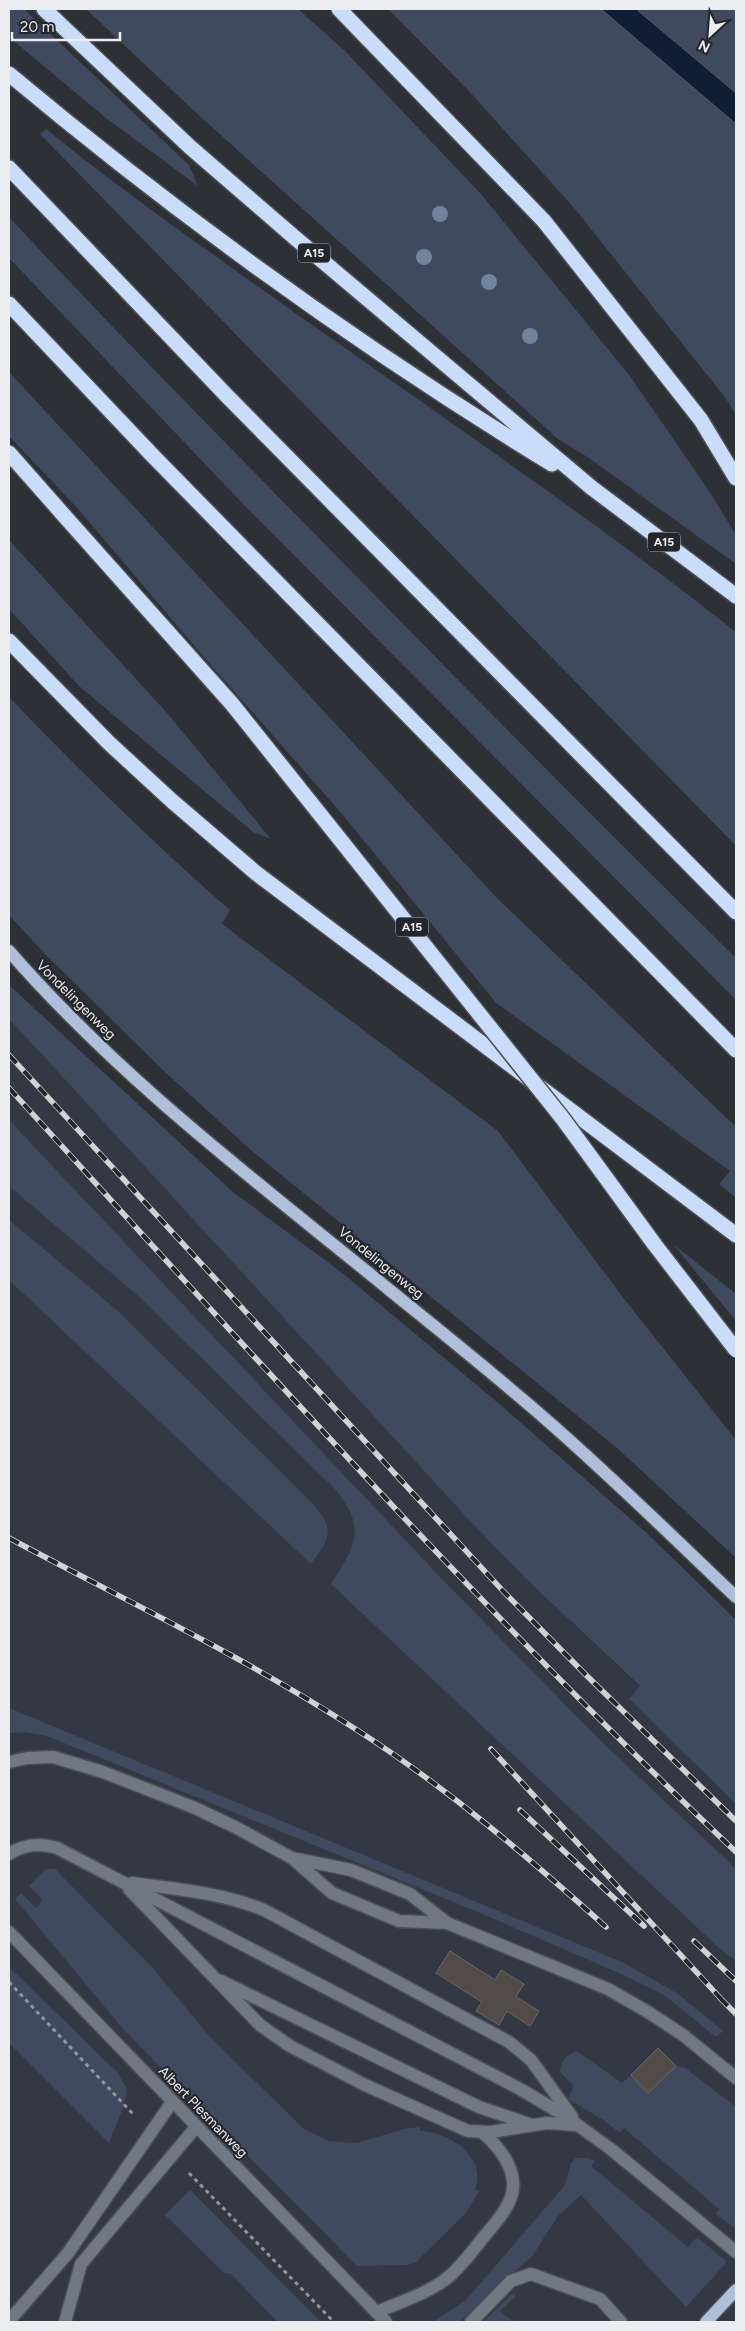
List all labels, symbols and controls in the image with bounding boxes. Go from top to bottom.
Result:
scale bar [12,10,120,42]
north arrow [685,10,735,60]
text: 20 m [20,18,54,36]
text: N [696,36,713,56]
road number: A15 [298,244,330,262]
road number: A15 [648,532,680,552]
road number: A15 [396,918,428,936]
street label: Vondelingenweg [33,957,119,1043]
street label: Vondelingenweg [335,1223,427,1303]
street label: Albert Plesmanweg [155,2063,251,2161]

